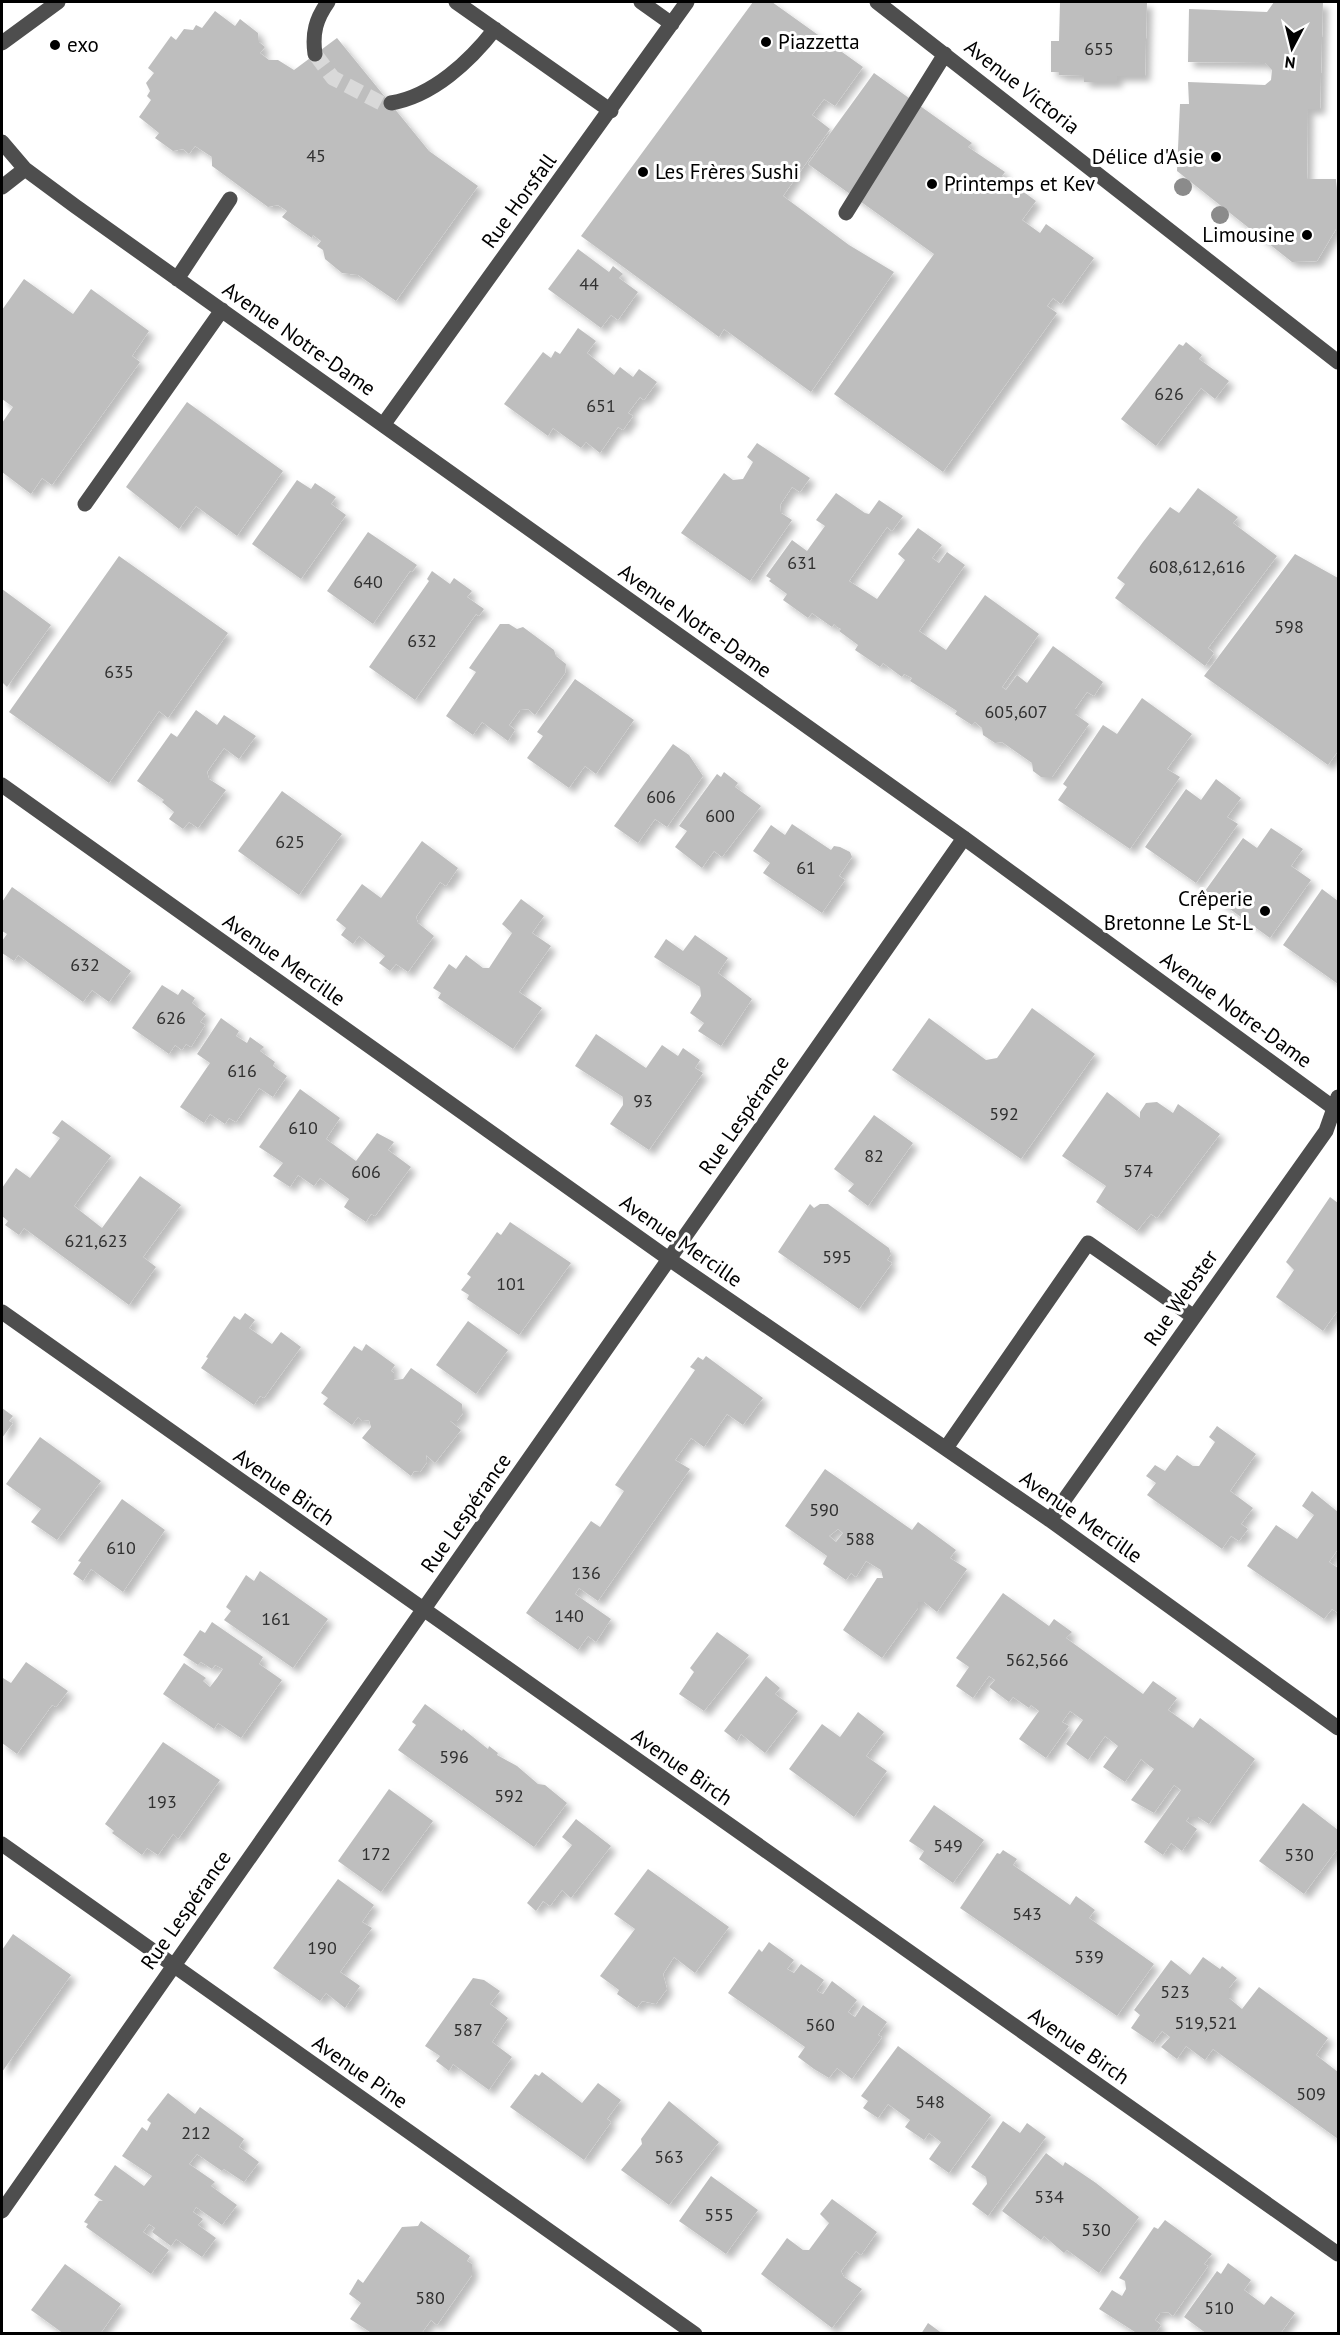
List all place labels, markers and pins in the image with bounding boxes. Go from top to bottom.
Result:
place label: Piazzetta [778,28,860,55]
place label: exo [67,31,99,58]
marker: Piazzetta [759,35,773,49]
marker: exo [48,38,62,52]
place label: Délice d'Asie [1092,143,1204,170]
marker: Délice d'Asie [1209,150,1223,164]
place label: Les Frères Sushi [655,158,799,185]
marker: Les Frères Sushi [636,165,650,179]
place label: Printemps et Kev [944,170,1095,197]
marker: Printemps et Kev [925,177,939,191]
place label: Limousine [1202,221,1295,248]
marker: Limousine [1300,228,1314,242]
place label: Crêperie Bretonne Le St-L [1104,885,1253,936]
marker: Crêperie Bretonne Le St-L [1258,904,1272,918]

